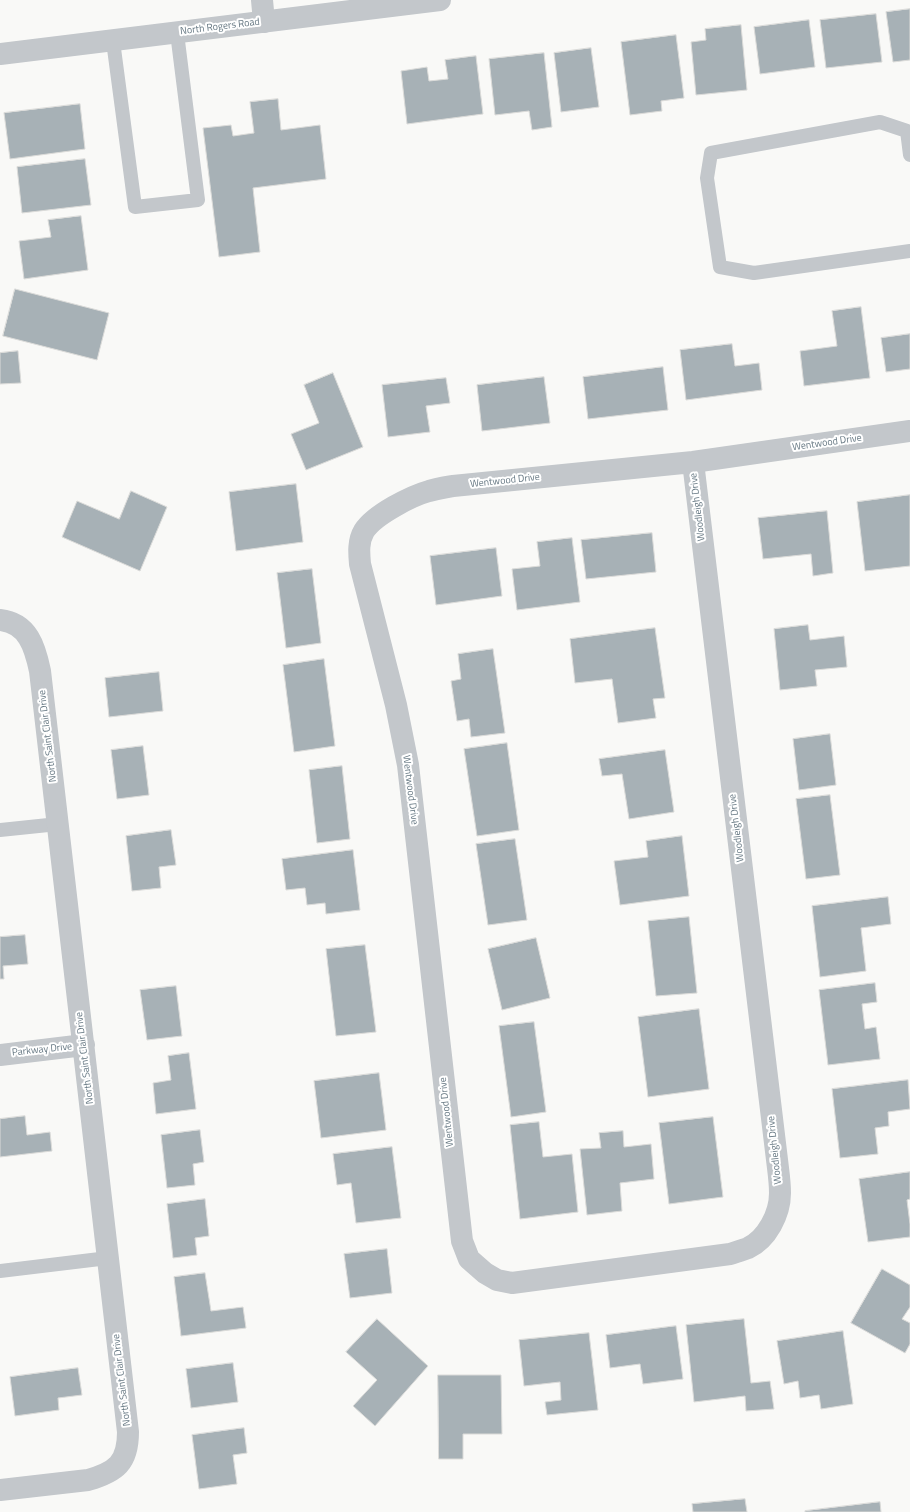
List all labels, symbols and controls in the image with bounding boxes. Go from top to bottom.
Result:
street label: North Rogers Road [180,16,260,38]
street label: Wentwood Drive [791,432,863,454]
street label: Wentwood Drive [470,471,540,491]
street label: Woodleigh Drive [688,472,708,542]
street label: North Saint Clair Drive [36,689,60,783]
street label: Wentwood Drive [400,755,420,825]
street label: Woodleigh Drive [727,793,747,863]
street label: North Saint Clair Drive [73,1011,97,1105]
street label: Parkway Drive [11,1041,73,1059]
street label: Wentwood Drive [437,1077,457,1147]
street label: Woodleigh Drive [765,1115,785,1185]
street label: North Saint Clair Drive [110,1333,134,1427]

